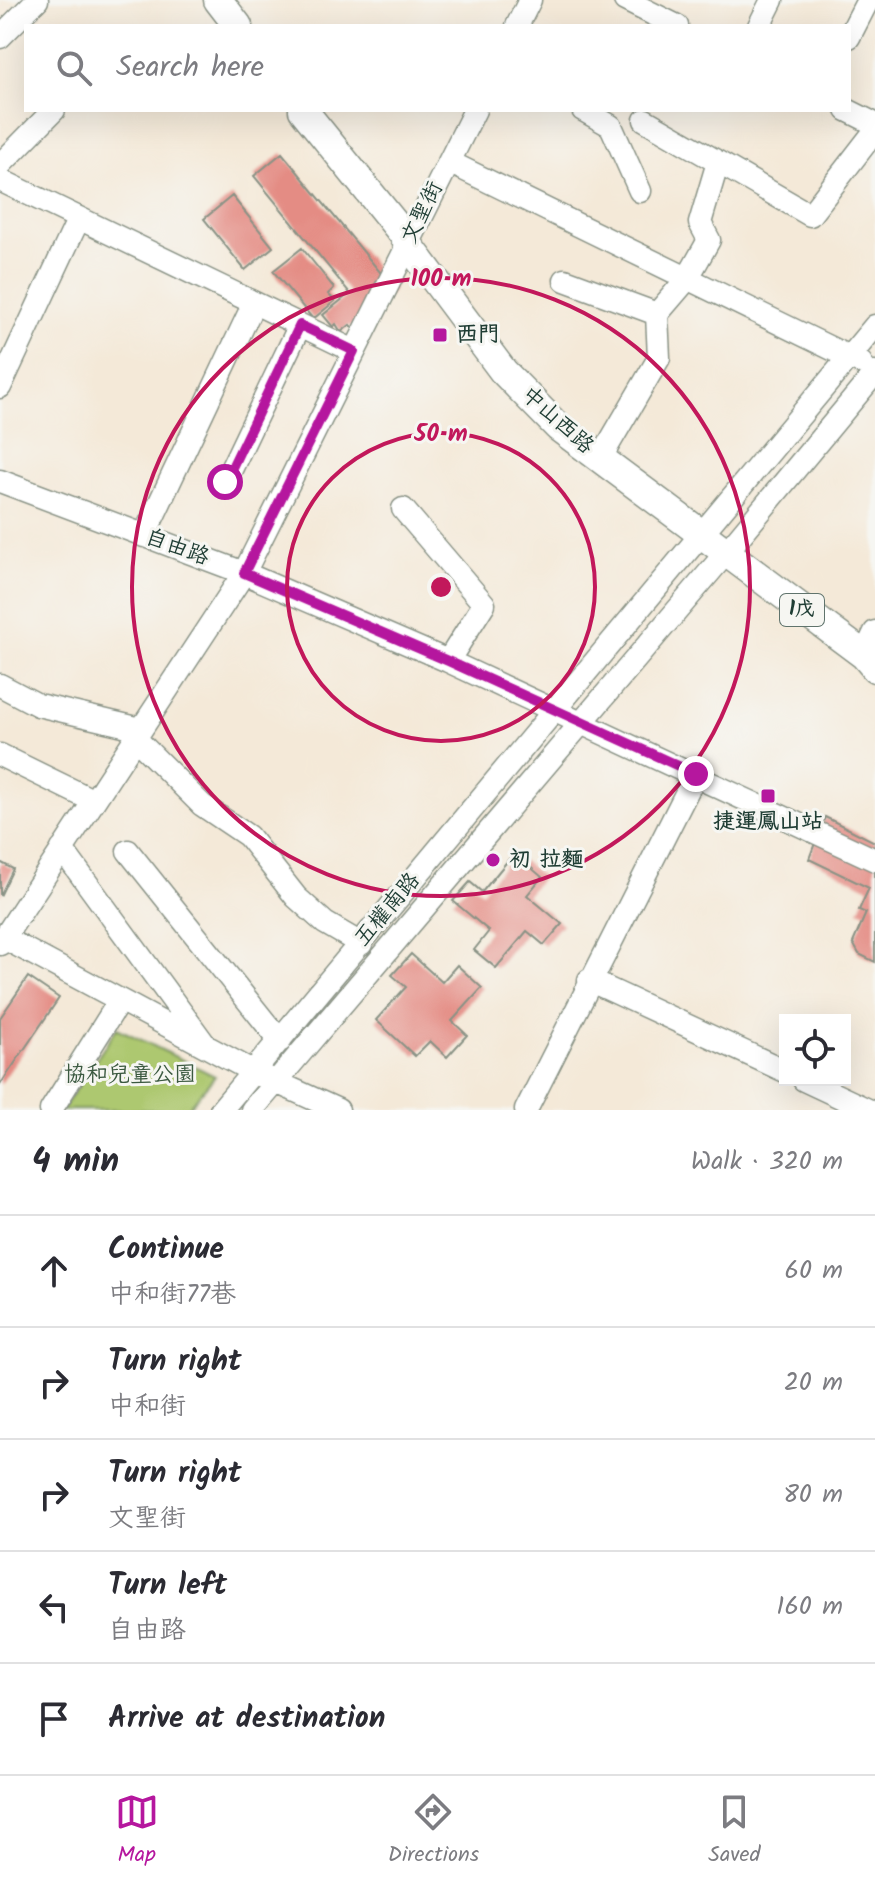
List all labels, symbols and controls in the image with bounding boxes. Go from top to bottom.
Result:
search box [24,24,851,112]
text: Search here [116,44,264,92]
icon: search [52,46,96,90]
street label: 文聖街 [393,176,453,250]
text: 100 m [411,260,471,299]
place label: 西門 [456,318,500,353]
marker: 西門 [431,326,449,344]
street label: 中山西路 [513,379,601,463]
text: 50 m [413,415,468,454]
route start [207,464,243,500]
street label: 自由路 [140,520,214,576]
centre of rings [427,573,455,601]
road number: 1戊 [780,594,824,626]
route end [678,756,714,792]
marker: 捷運鳳山站 [759,787,777,805]
place label: 捷運鳳山站 [713,805,823,840]
place label: 初 拉麵 [509,843,583,878]
marker: 初 拉麵 [484,851,502,869]
street label: 五權南路 [346,865,430,955]
map controls [779,1014,851,1086]
button: locate [779,1014,851,1086]
park label: 協和兒童公園 [64,1058,196,1093]
text: 4 min [32,1135,119,1189]
text: Walk · 320 m [691,1141,843,1183]
text: Continue [108,1226,224,1274]
icon: ahead [32,1249,76,1293]
text: 60 m [784,1250,843,1292]
text: 中和街77巷 [108,1274,236,1316]
text: Turn right [108,1338,241,1386]
icon: right [32,1361,76,1405]
text: 20 m [784,1362,843,1404]
text: 中和街 [108,1386,186,1428]
text: Turn right [108,1450,241,1498]
icon: right [32,1473,76,1517]
text: 80 m [783,1474,843,1516]
text: 文聖街 [108,1498,186,1540]
text: Turn left [108,1562,227,1610]
icon: left [32,1585,76,1629]
text: 160 m [776,1586,843,1628]
text: 自由路 [108,1610,186,1652]
text: Arrive at destination [108,1695,385,1743]
icon: arrive [32,1697,76,1741]
tab: Map [115,1790,159,1873]
tab: Directions [388,1790,479,1873]
tab: Saved [708,1790,760,1873]

